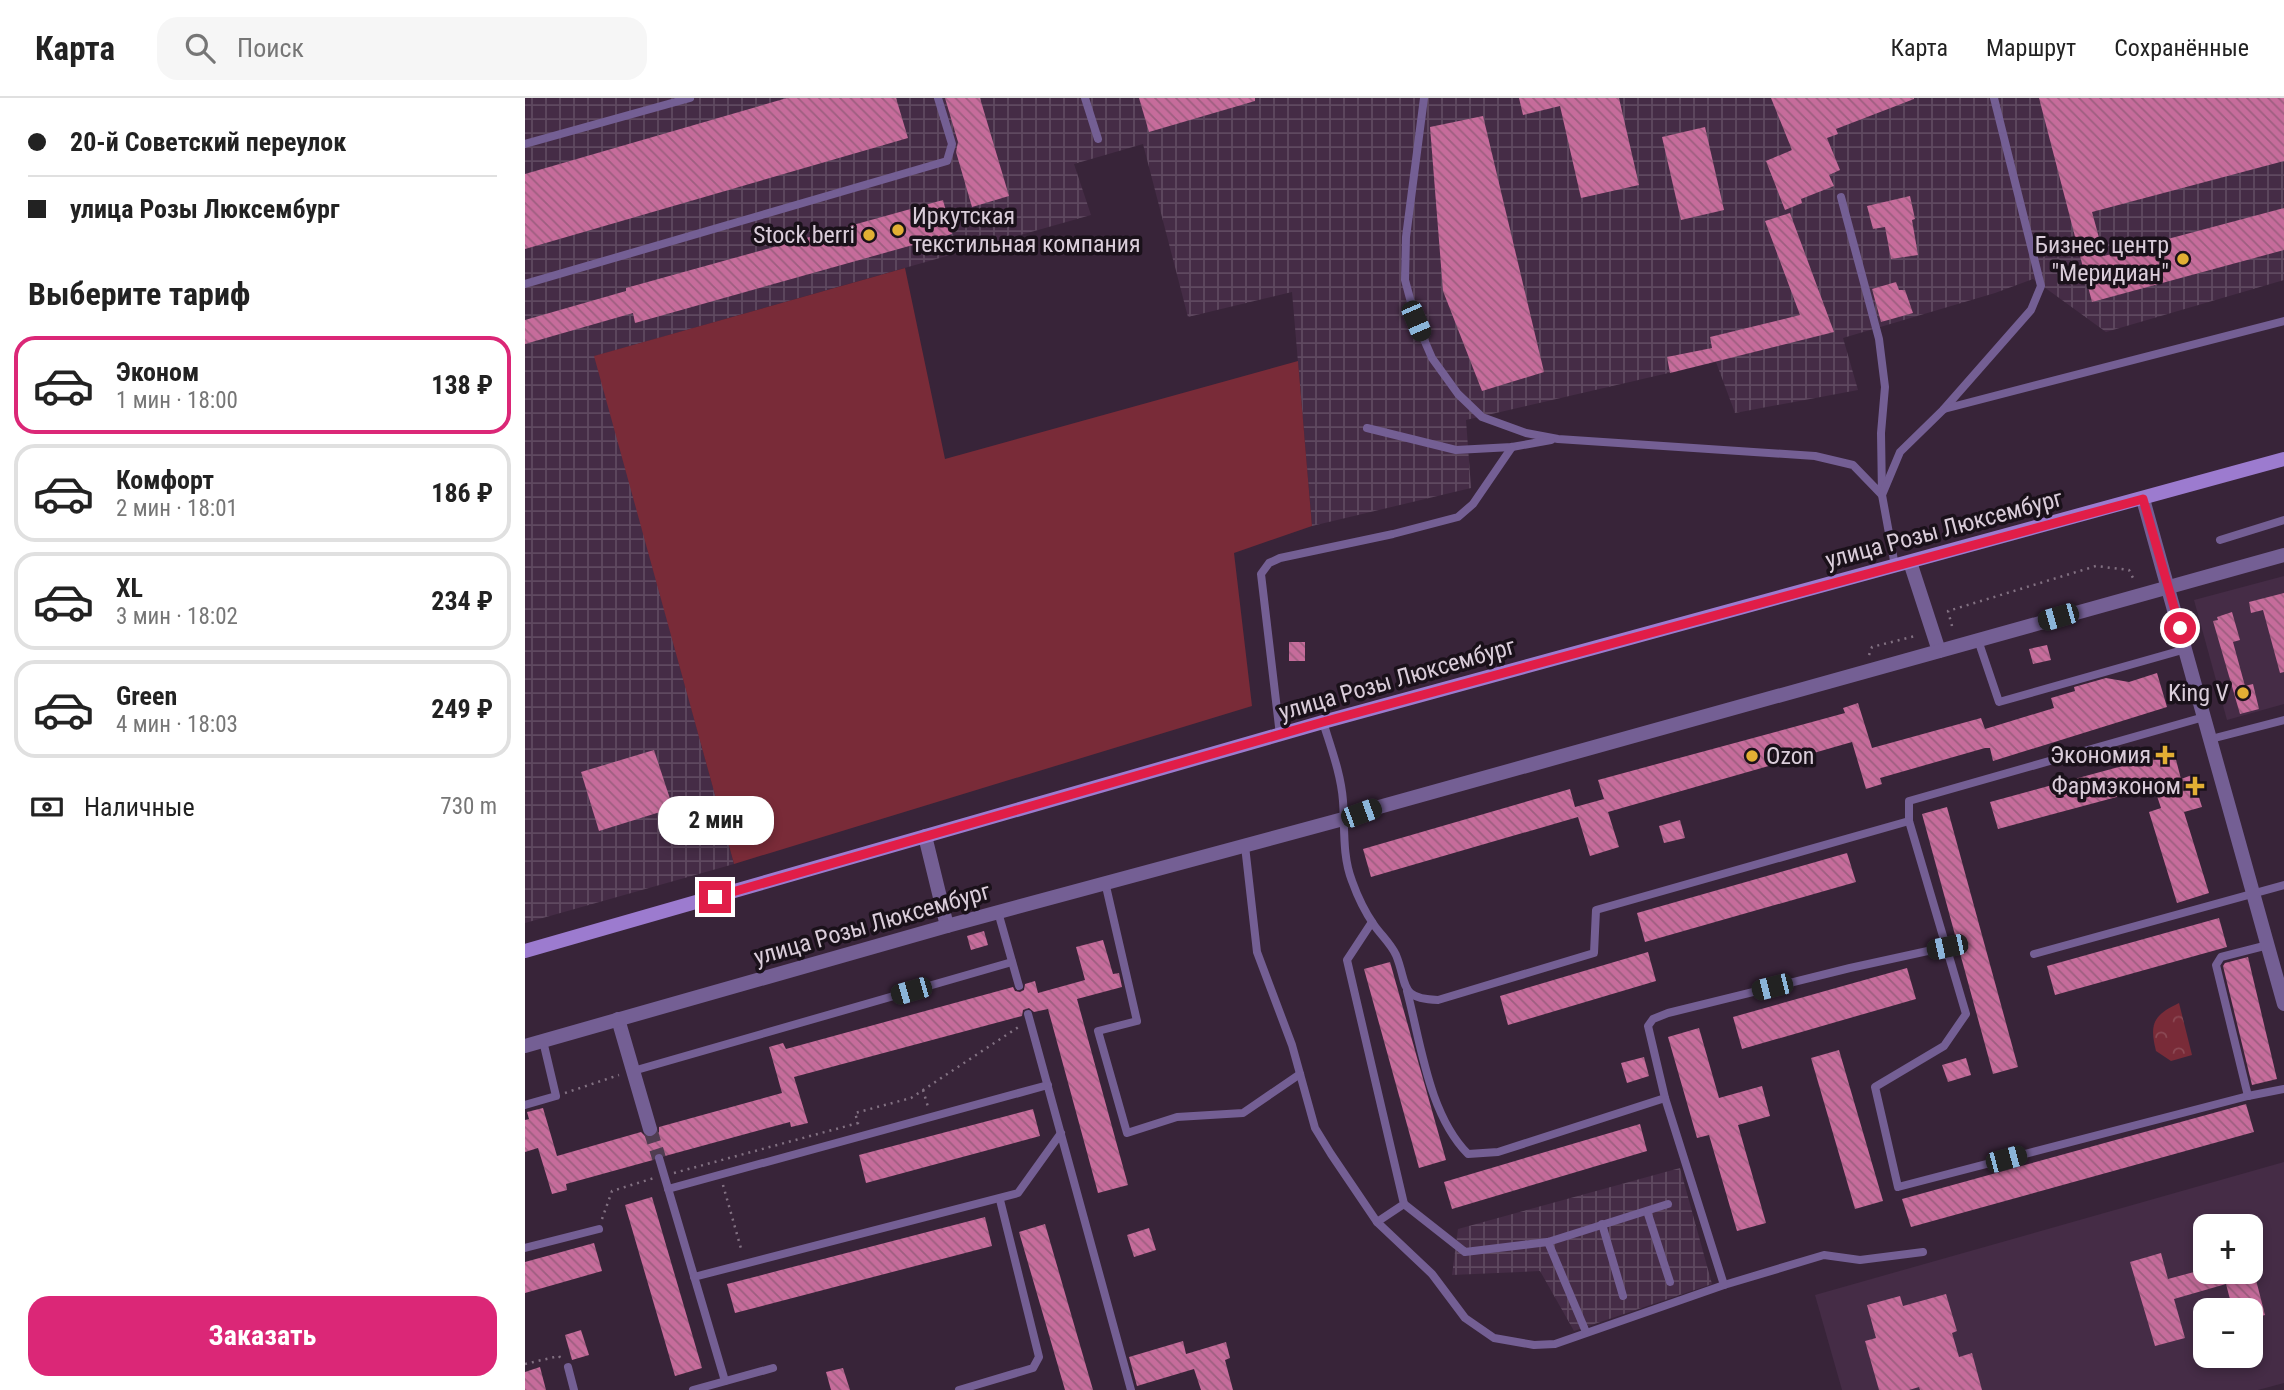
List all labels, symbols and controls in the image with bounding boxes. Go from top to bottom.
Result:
search box [157,17,647,80]
text: Карта [35,29,115,68]
icon: search [181,29,219,67]
text: Поиск [237,33,304,63]
text: Карта [1891,34,1948,62]
text: Маршрут [1986,34,2076,62]
text: Сохранённые [2114,34,2249,62]
text: 20-й Советский переулок [70,127,346,157]
text: улица Розы Люксембург [70,194,340,224]
place label: Иркутская текстильная компания [912,202,1140,258]
place label: Stock berri [753,221,855,249]
marker: Иркутская текстильная компания [890,222,906,238]
marker: Stock berri [861,227,877,243]
place label: Бизнес центр "Меридиан" [2035,231,2169,287]
marker: Бизнес центр "Меридиан" [2175,251,2191,267]
text: Выберите тариф [28,275,250,313]
car [1399,298,1434,344]
icon: car [32,354,95,417]
text: Эконом [116,357,199,387]
text: 138 ₽ [431,370,493,400]
text: 1 мин · 18:00 [116,387,238,414]
icon: car [32,462,95,525]
text: Комфорт [116,465,214,495]
text: 186 ₽ [431,478,493,508]
street label: улица Розы Люксембург [1822,484,2066,574]
text: 2 мин · 18:01 [116,495,238,522]
icon: car [32,570,95,633]
text: XL [116,573,143,603]
text: 234 ₽ [431,586,493,616]
car [2035,601,2082,633]
text: 3 мин · 18:02 [116,603,238,630]
route start [2164,612,2196,644]
street label: улица Розы Люксембург [1276,632,1519,726]
icon: car [32,678,95,741]
place label: King V [2168,679,2229,707]
text: Green [116,681,177,711]
marker: King V [2235,685,2251,701]
text: 249 ₽ [431,694,493,724]
text: 4 мин · 18:03 [116,711,238,738]
place label: Экономия [2050,741,2151,769]
place label: Ozon [1766,742,1814,770]
marker: Экономия [2157,747,2173,763]
marker: Ozon [1744,748,1760,764]
place label: Фармэконом [2051,772,2181,800]
marker: Фармэконом [2187,778,2203,794]
icon: cash [28,788,66,826]
text: Наличные [84,792,195,822]
text: 730 m [440,793,497,820]
callout: 2 мин [657,796,773,844]
car [1338,796,1385,830]
text: 2 мин [688,807,744,834]
street label: улица Розы Люксембург [751,877,994,971]
route end [699,881,731,913]
car [1925,932,1970,962]
car [1750,972,1795,1002]
car [888,975,935,1007]
car [1983,1143,2030,1175]
map controls [2193,1214,2263,1368]
button: + [2193,1214,2263,1284]
button: Заказать [28,1296,497,1376]
button: − [2193,1298,2263,1368]

